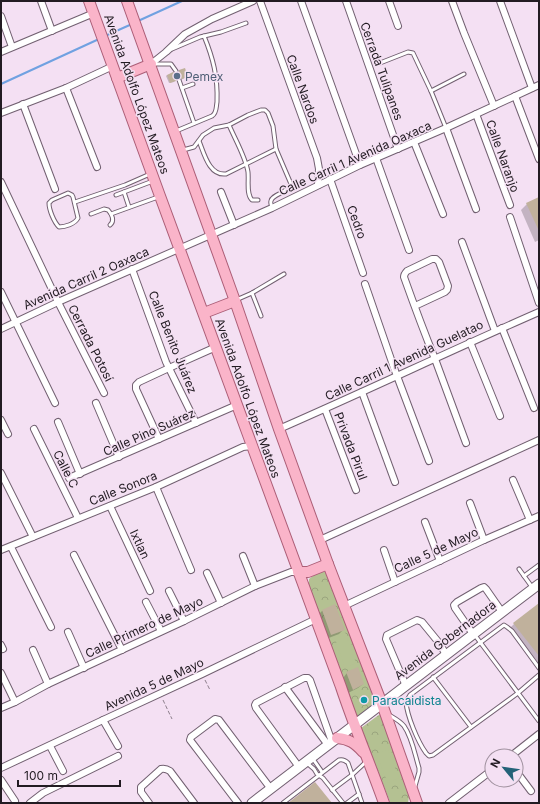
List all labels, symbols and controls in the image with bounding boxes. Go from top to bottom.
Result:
street label: Avenida Adolfo López Mateos [101,12,173,176]
street label: Cerrada Tulipanes [357,20,407,122]
street label: Calle Nardos [284,52,322,126]
place label: Pemex [185,69,224,84]
marker: Pemex [172,71,182,81]
street label: Calle Carril 1 Avenida Oaxaca [276,118,434,198]
street label: Calle Naranjo [483,118,523,194]
street label: Cedro [344,203,370,241]
street label: Avenida Carril 2 Oaxaca [21,243,151,313]
street label: Calle Benito Juárez [146,288,200,396]
street label: Cerrada Potosí [65,302,117,384]
street label: Avenida Adolfo López Mateos [212,316,284,480]
street label: Calle Carril 1 Avenida Guelatao [322,317,486,403]
street label: Calle Pino Suárez [101,405,197,459]
street label: Privada Pirul [331,410,371,482]
street label: Calle C [50,448,82,491]
street label: Calle Sonora [87,468,159,508]
street label: Calle 5 de Mayo [392,524,480,576]
street label: Ixtlan [127,527,153,561]
street label: Calle Primero de Mayo [83,593,205,661]
street label: Avenida Gobernadora [391,597,499,683]
street label: Avenida 5 de Mayo [102,654,206,714]
place label: Paracaidista [372,693,442,708]
marker: Paracaidista [359,695,369,705]
north arrow [484,748,524,788]
text: N [487,756,503,770]
scale bar [18,762,120,788]
text: 100 m [24,768,58,783]

